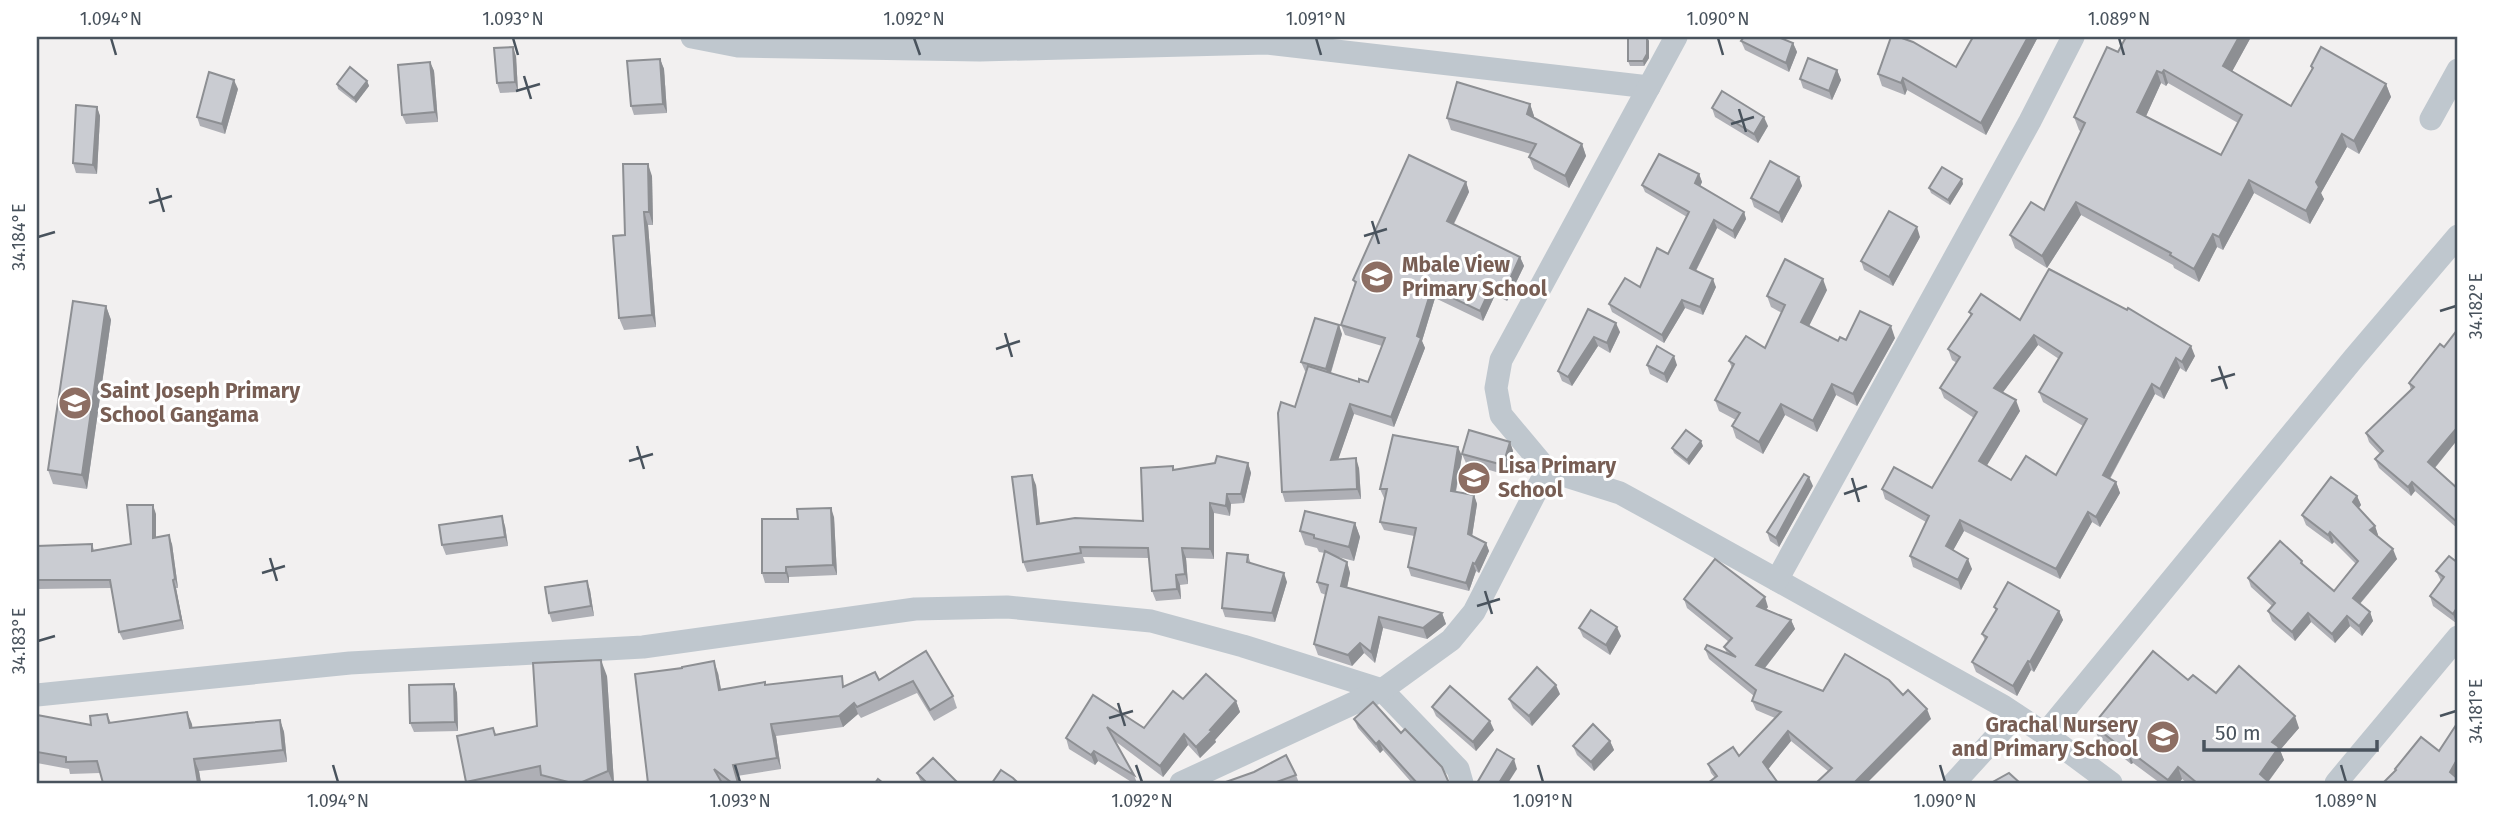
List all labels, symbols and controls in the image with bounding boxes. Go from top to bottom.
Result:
text: 1.094°N [80,8,142,30]
text: 1.093°N [482,8,544,30]
text: 1.092°N [883,8,945,30]
text: 1.091°N [1286,8,1346,30]
text: 1.090°N [1687,8,1749,30]
text: 1.089°N [2088,8,2150,30]
text: 34.184°E [8,203,30,271]
place label: Mbale View Primary School [1402,252,1548,302]
school or university icon: Mbale View Primary School [1358,258,1396,296]
text: 34.182°E [2465,273,2487,339]
place label: Saint Joseph Primary School Gangama [100,378,300,428]
school or university icon: Saint Joseph Primary School Gangama [56,384,94,422]
place label: Lisa Primary School [1498,453,1616,503]
school or university icon: Lisa Primary School [1455,459,1493,497]
text: 34.183°E [8,608,30,674]
text: 34.181°E [2465,679,2487,744]
scale bar [2204,708,2378,752]
place label: Grachal Nursery and Primary School [1952,712,2139,762]
school or university icon: Grachal Nursery and Primary School [2144,718,2182,756]
text: 50 m [2215,720,2261,746]
text: 1.094°N [307,790,369,812]
text: 1.093°N [709,790,771,812]
text: 1.092°N [1111,790,1173,812]
text: 1.091°N [1513,790,1573,812]
text: 1.090°N [1914,790,1976,812]
text: 1.089°N [2315,790,2377,812]

